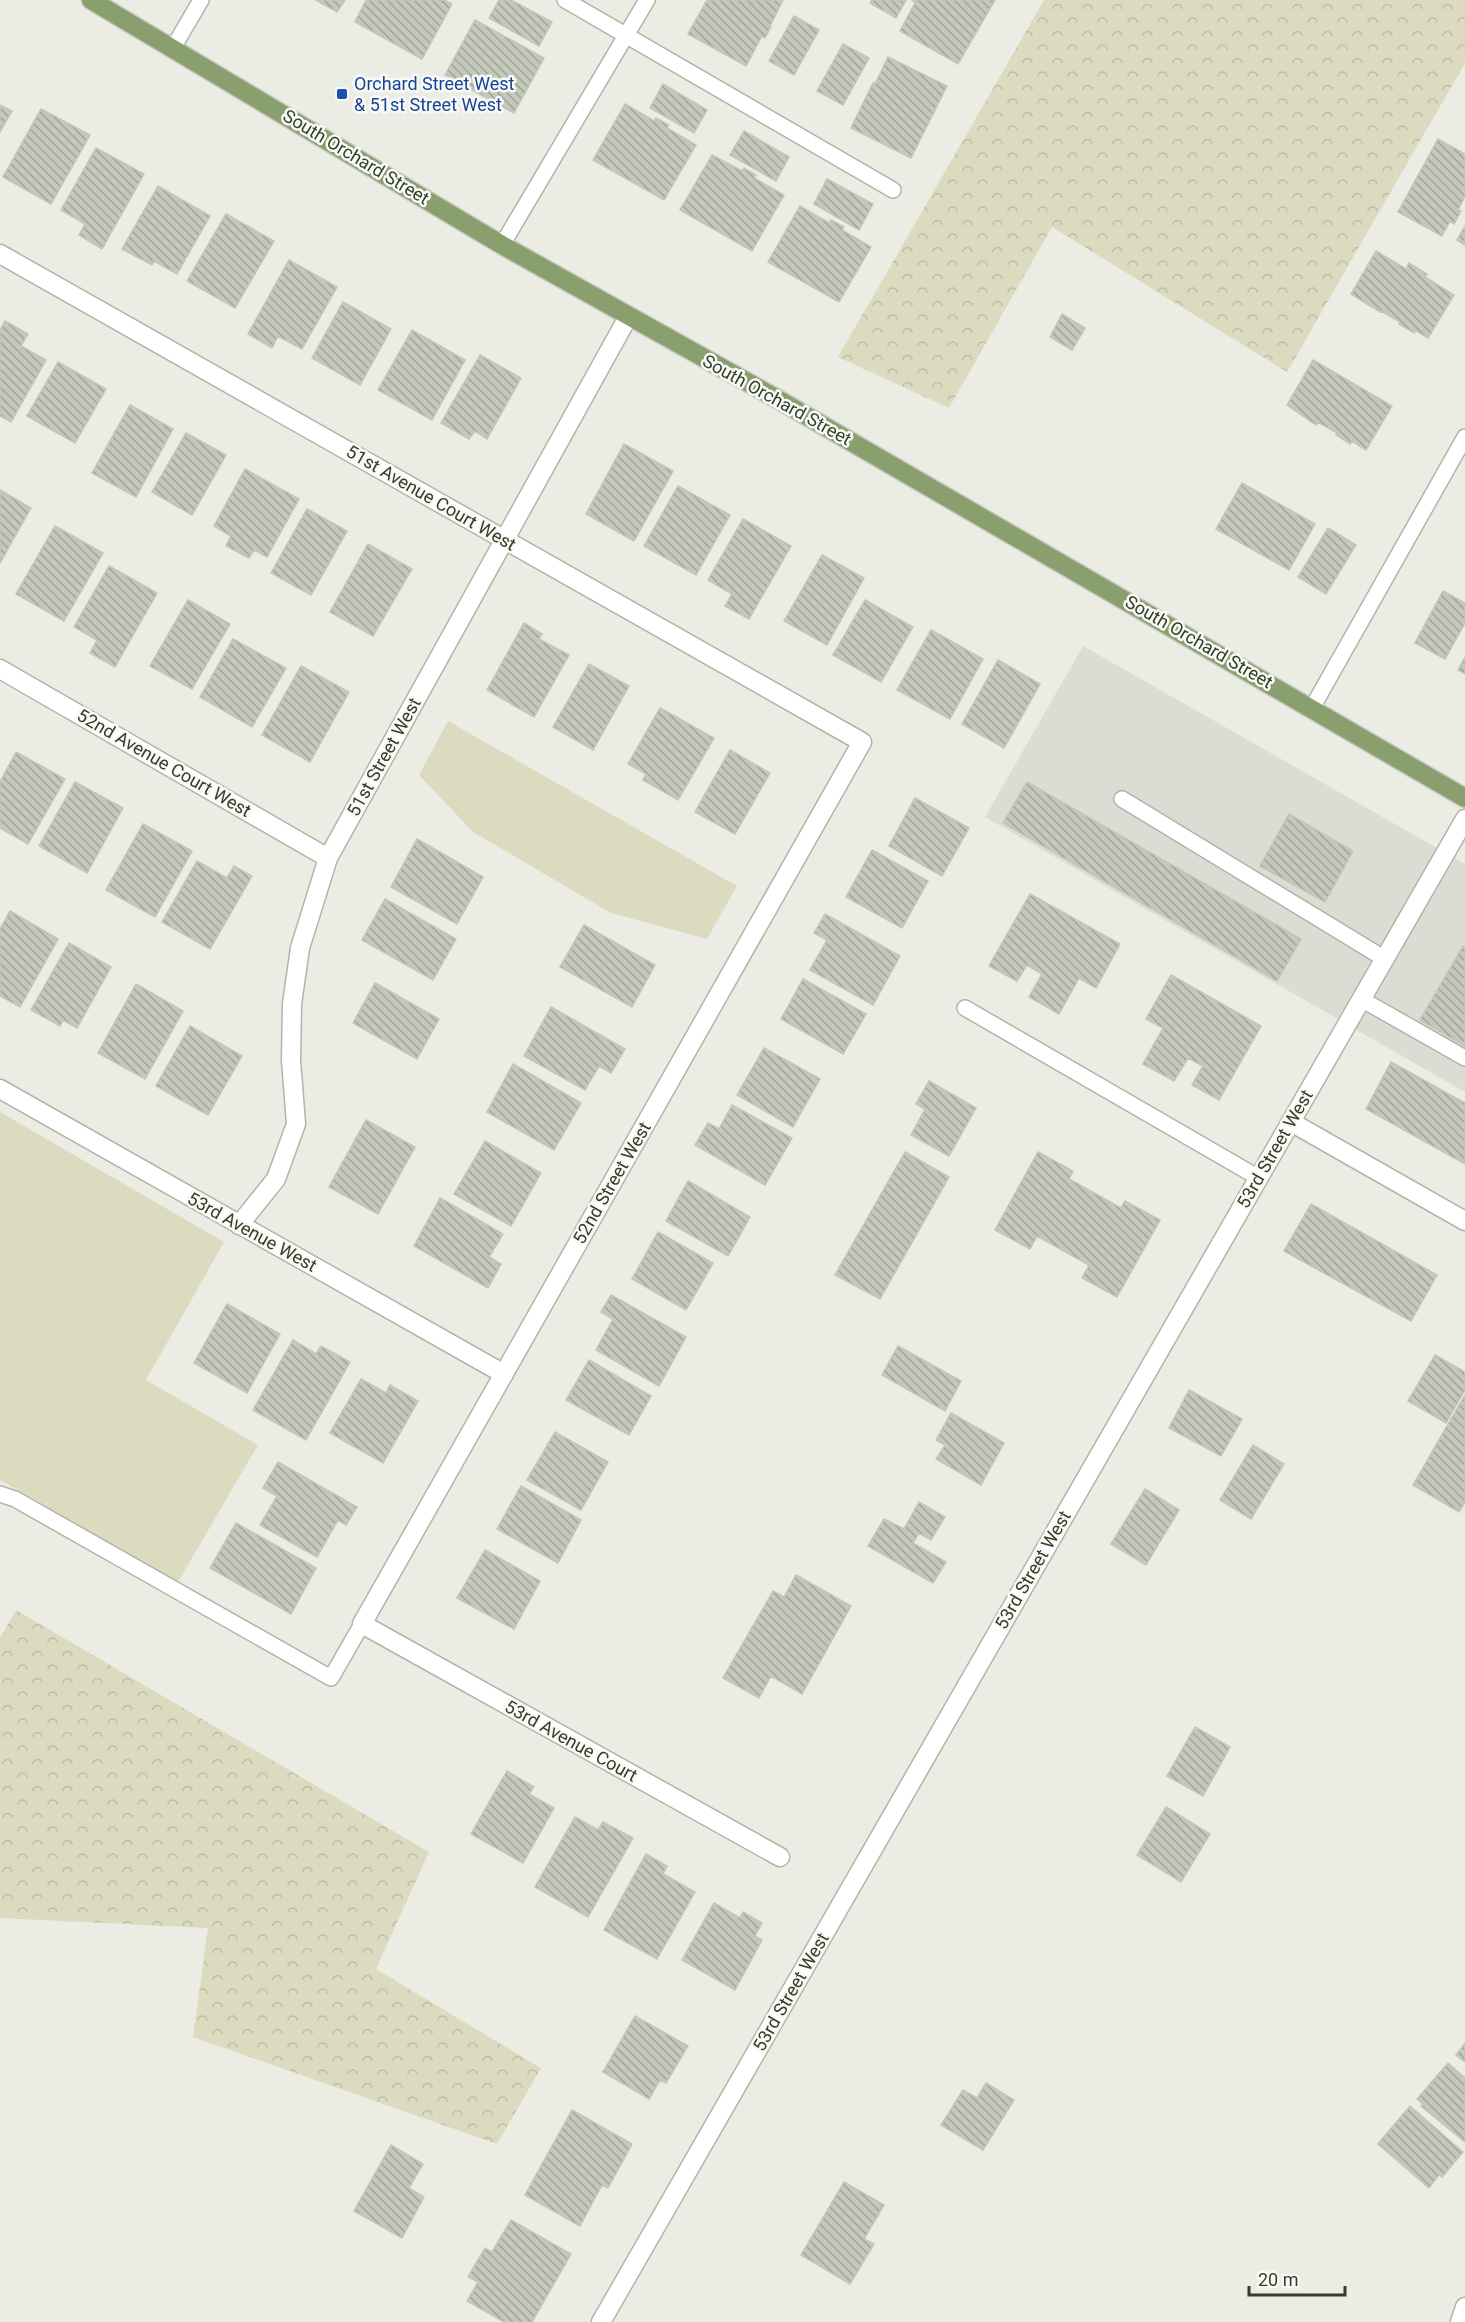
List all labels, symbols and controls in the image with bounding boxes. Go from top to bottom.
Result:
place label: Orchard Street West & 51st Street West [354,73,514,115]
marker: Orchard Street West & 51st Street West [335,87,349,101]
street label: South Orchard Street [279,105,433,209]
street label: South Orchard Street [699,350,855,449]
street label: 51st Avenue Court West [343,440,520,555]
street label: South Orchard Street [1122,591,1277,692]
street label: 51st Street West [342,694,425,820]
street label: 52nd Avenue Court West [74,704,255,821]
street label: 53rd Street West [1232,1086,1317,1212]
street label: 52nd Street West [568,1118,655,1247]
street label: 53rd Avenue West [184,1187,321,1276]
street label: 53rd Street West [990,1507,1075,1633]
street label: 53rd Avenue Court [501,1695,641,1786]
street label: 53rd Street West [748,1929,833,2055]
scale bar [1249,2259,1345,2297]
text: 20 m [1258,2269,1298,2290]

